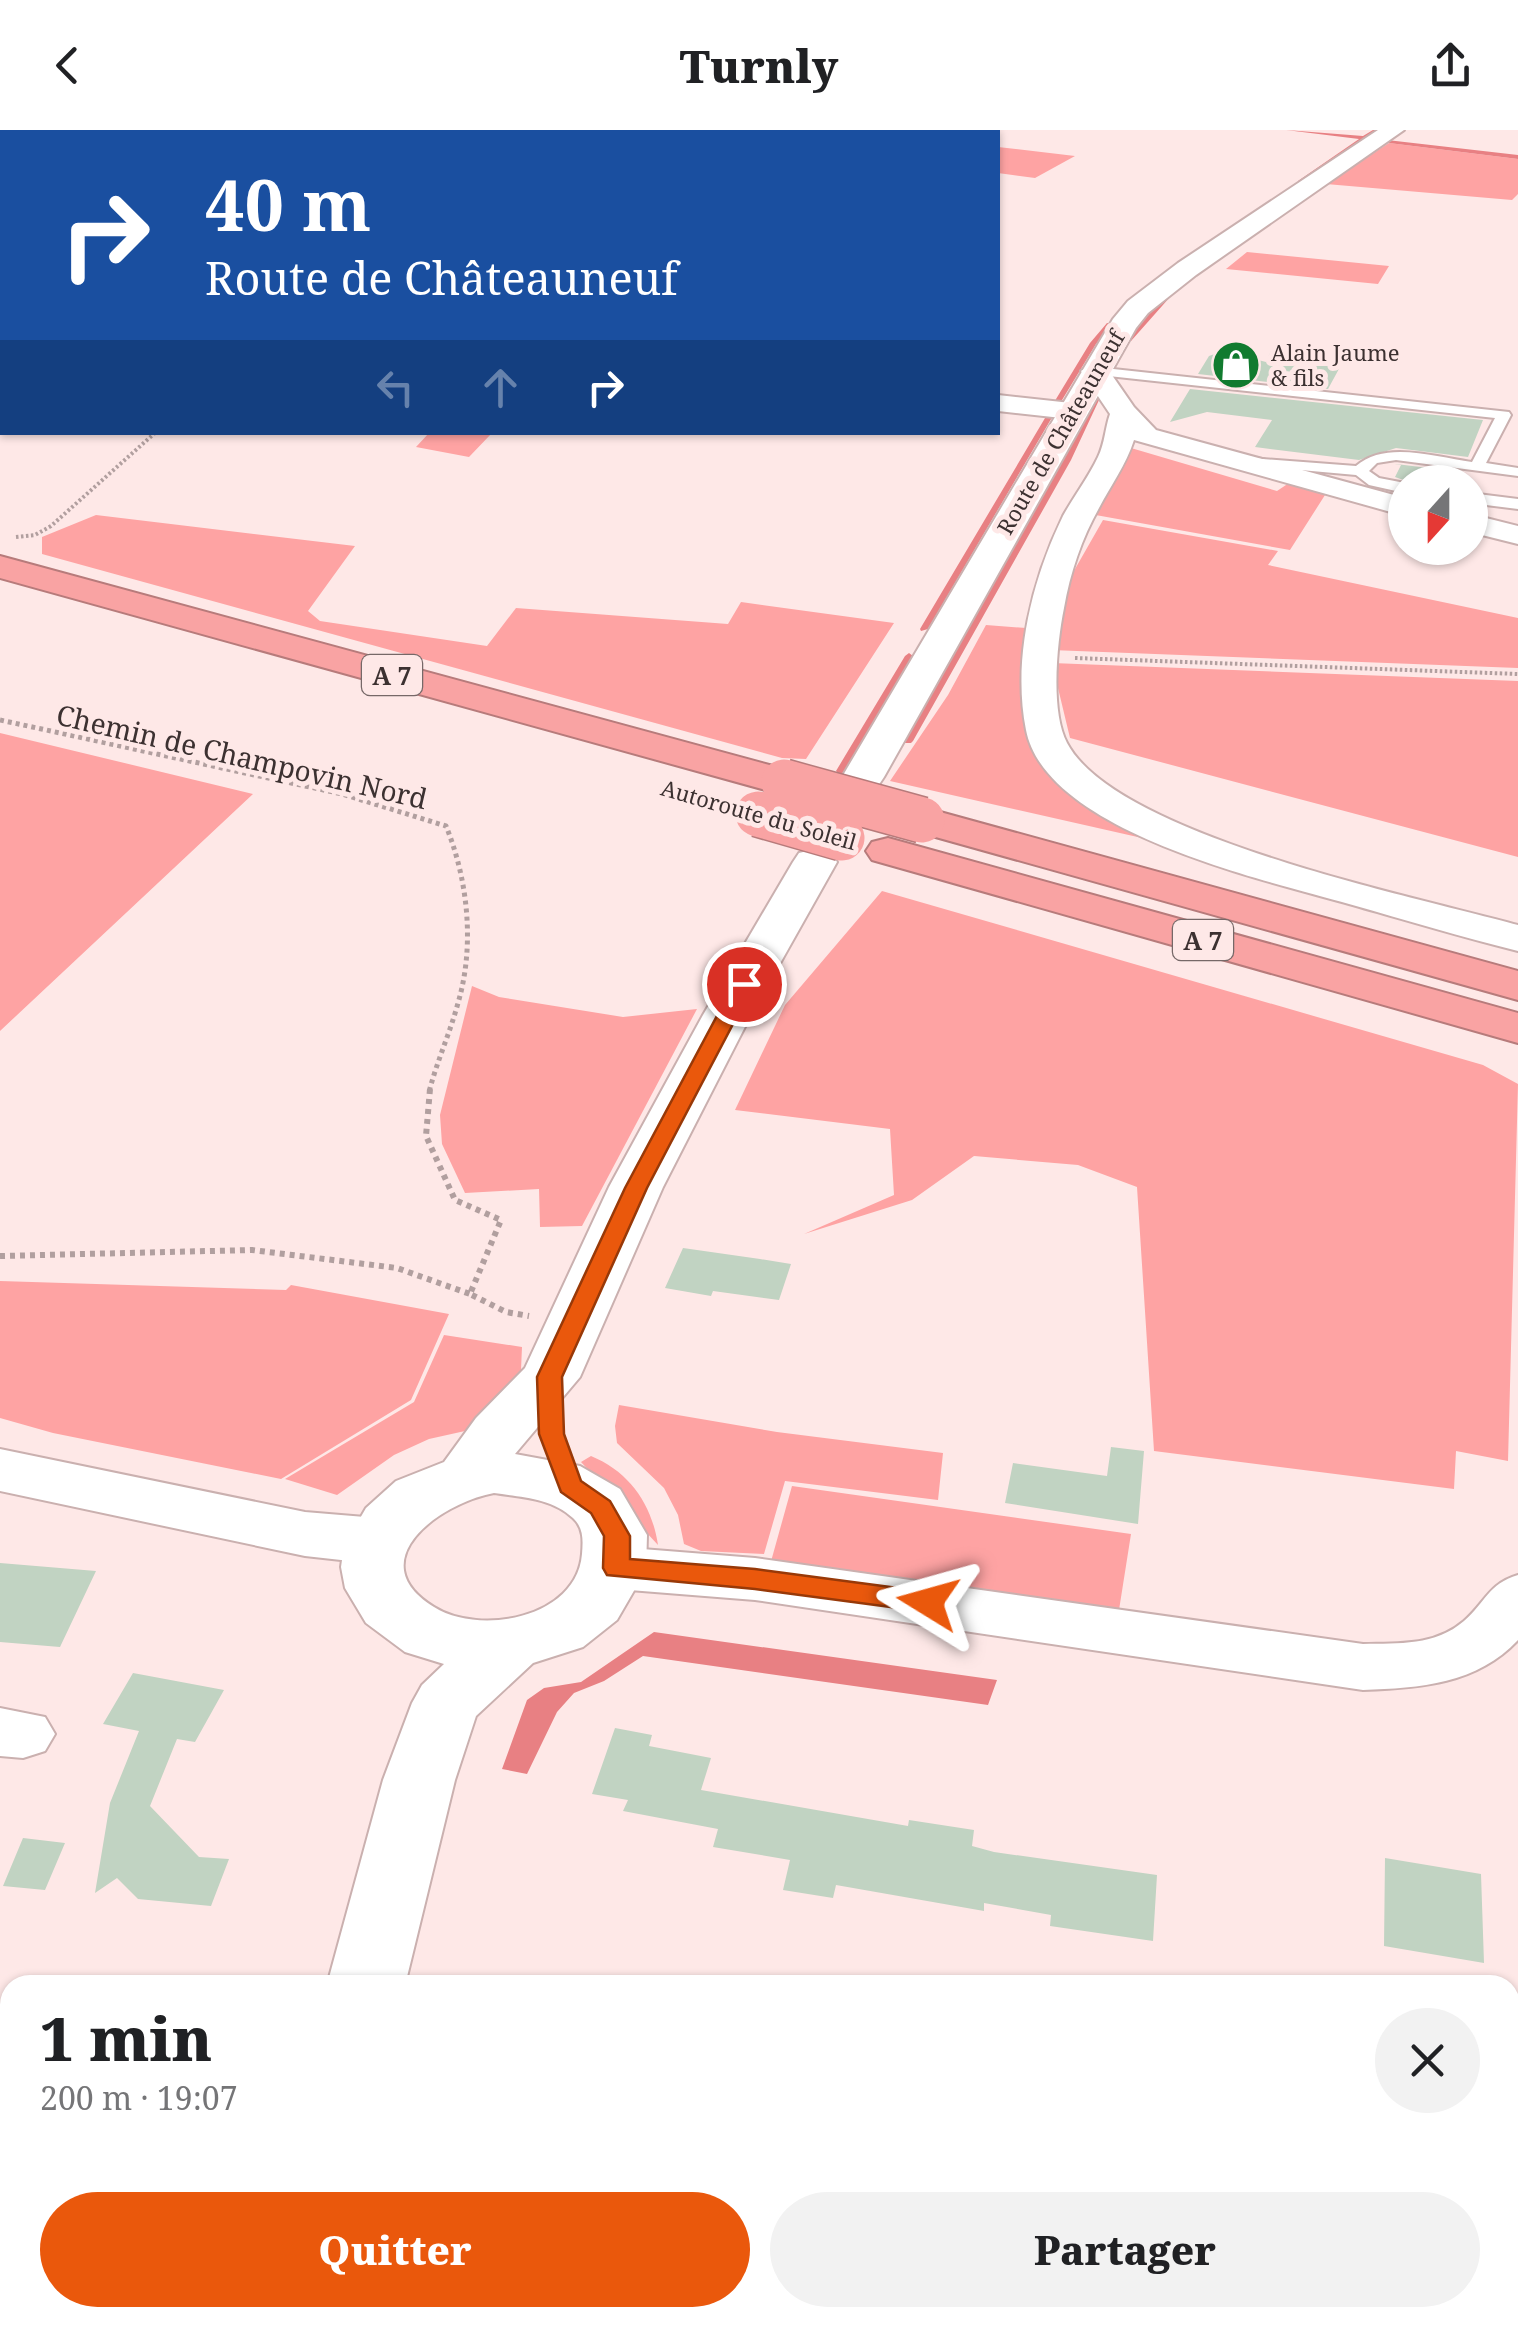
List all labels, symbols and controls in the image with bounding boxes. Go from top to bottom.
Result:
text: Turnly [680,35,838,96]
icon: back [40,38,95,93]
icon: share [1423,38,1478,93]
text: 40 m [205,156,371,252]
icon: right [40,170,170,300]
text: Route de Châteauneuf [205,247,678,308]
street label: Route de Châteauneuf [989,323,1132,540]
place label: Alain Jaume & fils [1271,337,1399,392]
shop icon: Alain Jaume & fils [1210,339,1262,391]
icon: left [368,360,423,415]
icon: ahead [473,360,528,415]
icon: right [578,360,633,415]
north arrow [1388,465,1488,565]
map controls [1388,465,1488,565]
road number: A 7 [362,655,422,695]
street label: Chemin de Champovin Nord [53,695,431,817]
street label: Autoroute du Soleil [658,772,860,856]
road number: A 7 [1173,920,1233,960]
pin [702,942,787,1027]
icon: arrive [717,957,772,1012]
position arrow [876,1550,980,1654]
text: 1 min [40,1997,212,2079]
button: close [1375,2008,1480,2113]
text: 200 m · 19:07 [40,2076,238,2119]
button: Quitter [40,2192,750,2307]
button: Partager [770,2192,1480,2307]

